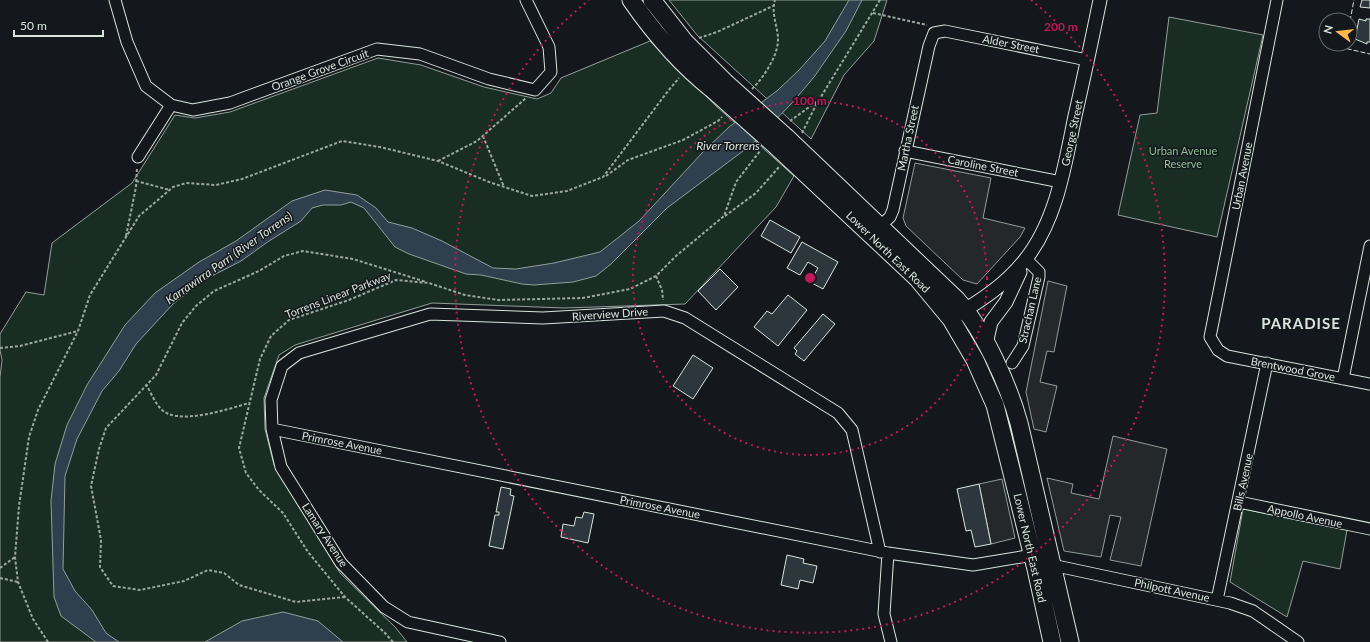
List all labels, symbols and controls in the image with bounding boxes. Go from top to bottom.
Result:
scale bar [14,12,103,38]
north arrow [1318,12,1358,52]
text: 50 m [20,18,47,33]
text: 200 m [1044,19,1078,34]
text: N [1320,24,1335,35]
street label: Alder Street [982,32,1041,55]
street label: Orange Grove Circuit [270,46,370,93]
text: 100 m [793,93,827,108]
street label: George Street [1058,99,1085,167]
street label: Martha Street [894,104,921,172]
water label: River Torrens [696,138,760,153]
street label: Urban Avenue [1229,141,1254,211]
park label: Urban Avenue Reserve [1149,144,1217,170]
street label: Caroline Street [947,152,1020,179]
water label: Karrawirra Parri (River Torrens) [162,208,295,307]
street label: Lower North East Road [844,208,933,295]
street label: Torrens Linear Parkway [283,268,393,321]
centre of rings [803,271,817,285]
street label: Strachan Lane [1016,275,1044,344]
street label: Riverview Drive [571,304,649,323]
district label: PARADISE [1261,314,1341,332]
street label: Brentwood Grove [1250,354,1337,383]
street label: Primrose Avenue [301,428,384,457]
street label: Bills Avenue [1230,452,1255,512]
street label: Primrose Avenue [619,492,702,521]
street label: Lower North East Road [1012,492,1049,604]
street label: Lamary Avenue [300,500,351,569]
street label: Appollo Avenue [1266,501,1344,530]
street label: Philpott Avenue [1133,575,1211,604]

